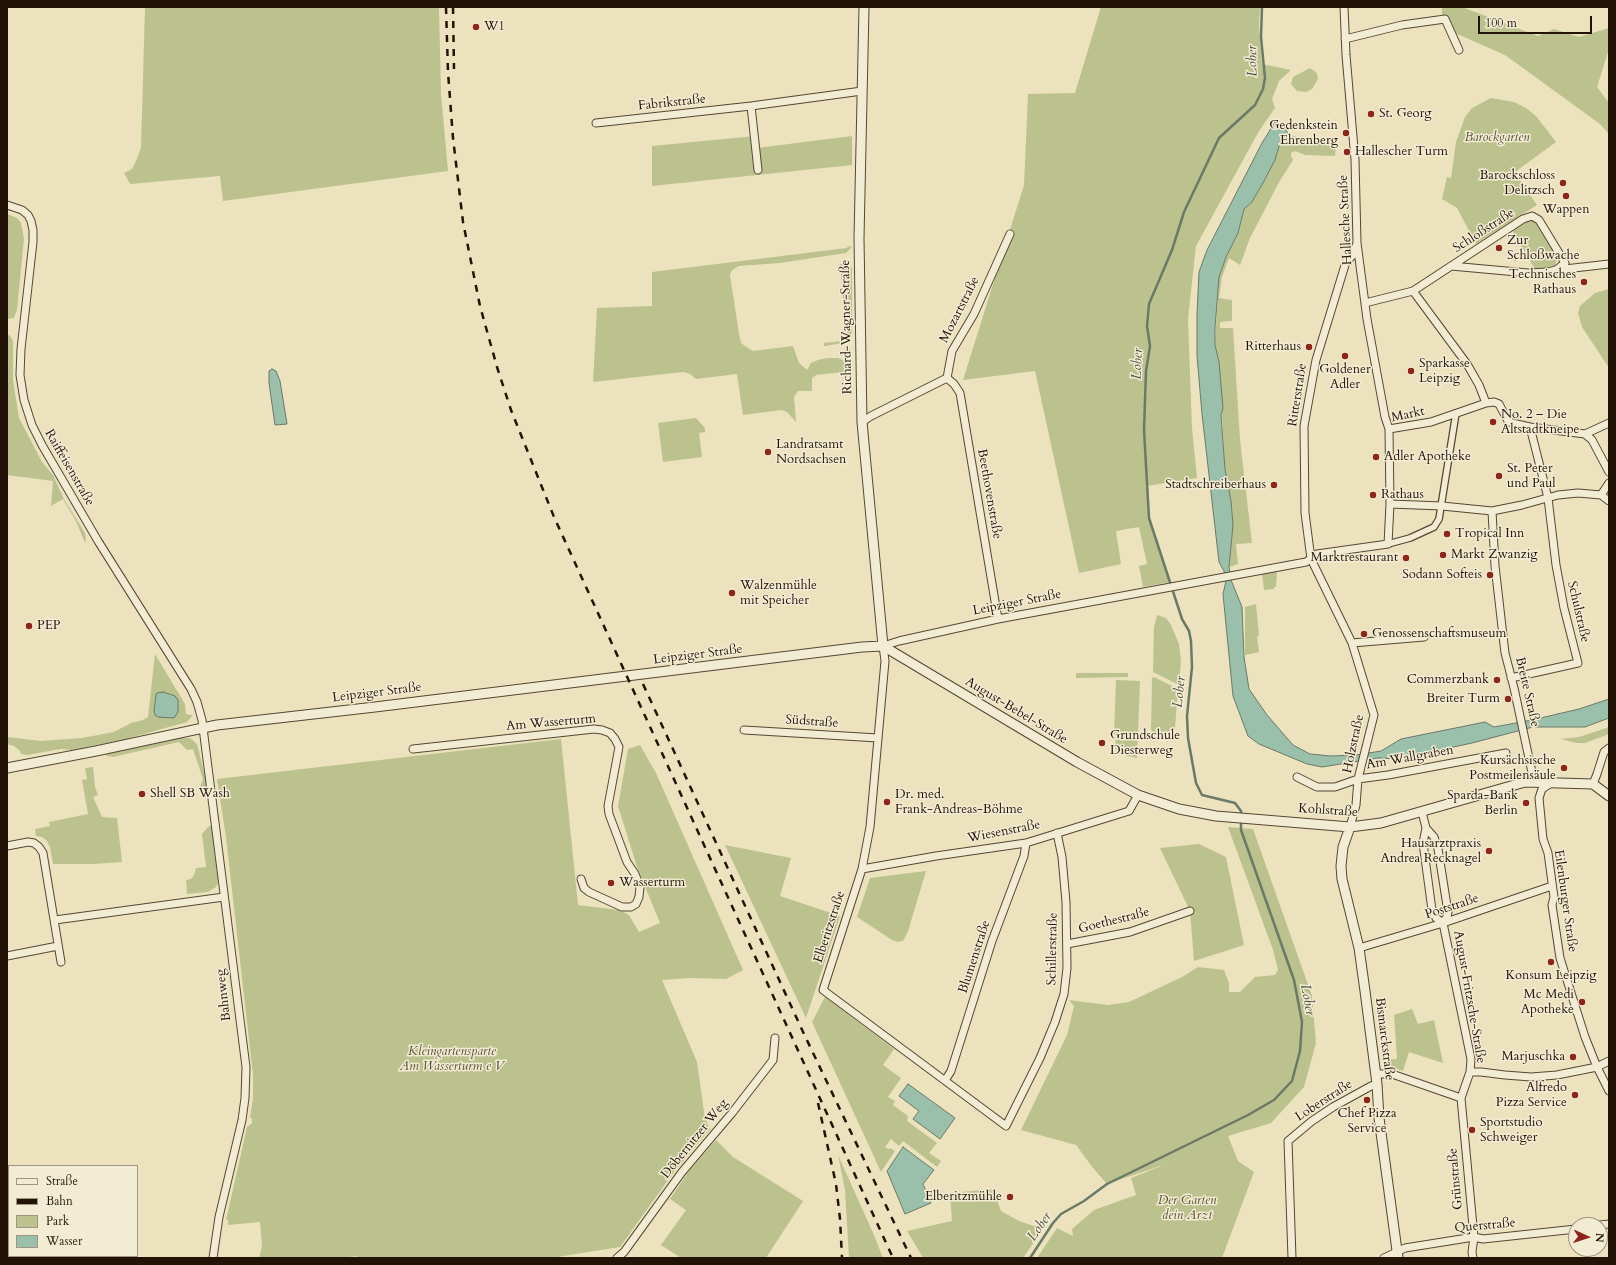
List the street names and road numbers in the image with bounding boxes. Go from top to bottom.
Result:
street label: Fabrikstraße [637,92,707,114]
street label: Hallesche Straße [1336,174,1356,266]
street label: Schloßstraße [1450,205,1518,257]
street label: Richard-Wagner-Straße [838,260,856,394]
street label: Mozartstraße [937,274,983,346]
street label: Ritterstraße [1285,362,1311,428]
street label: Markt [1390,404,1426,426]
street label: Raiffeisenstraße [41,427,97,509]
street label: Beethovenstraße [973,448,1005,540]
street label: Schulstraße [1563,580,1593,644]
street label: Leipziger Straße [971,587,1063,619]
street label: Leipziger Straße [652,642,744,668]
street label: Breite Straße [1511,656,1543,728]
street label: August-Bebel-Straße [962,674,1070,748]
street label: Leipziger Straße [331,680,423,706]
street label: Am Wasserturm [505,711,597,735]
street label: Südstraße [785,712,839,732]
street label: Holzstraße [1340,713,1368,775]
street label: Am Wallgraben [1365,743,1455,773]
street label: Kohlstraße [1298,801,1358,821]
street label: Wiesenstraße [966,817,1042,847]
street label: Eilenburger Straße [1550,849,1580,953]
street label: Elberitzstraße [811,889,849,965]
street label: Poststraße [1423,891,1481,923]
street label: Goethestraße [1077,905,1151,937]
street label: Schillerstraße [1045,912,1061,986]
street label: Blumenstraße [956,918,994,996]
street label: August-Fritzsche-Straße [1450,929,1488,1065]
street label: Bahnweg [213,968,235,1022]
street label: Bismarckstraße [1371,997,1397,1081]
street label: Loberstraße [1293,1077,1355,1125]
street label: Döbernitzer Weg [658,1096,732,1182]
street label: Grünstraße [1446,1147,1466,1211]
street label: Querstraße [1454,1216,1516,1236]

